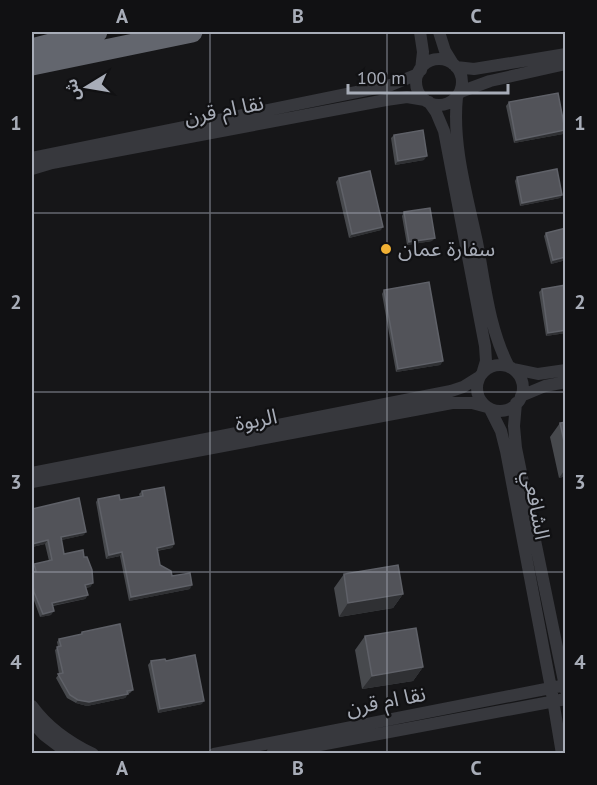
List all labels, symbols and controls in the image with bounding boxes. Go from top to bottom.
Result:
text: A [116,3,129,29]
text: B [292,3,304,29]
text: C [470,3,482,29]
north arrow [57,57,117,117]
scale bar [348,57,508,95]
text: 100 m [357,66,406,89]
text: ش [60,77,84,103]
street label: نقا ام قرن [182,89,267,133]
text: 1 [10,110,22,136]
text: 1 [574,110,586,136]
place label: سفارة عمان [398,235,495,262]
marker: سفارة عمان [379,242,393,256]
text: 2 [10,289,22,315]
text: 2 [574,289,586,315]
street label: الربوة [233,402,279,437]
street label: الشافعي [514,468,556,542]
text: 3 [10,469,22,495]
text: 3 [574,469,586,495]
text: 4 [10,649,22,675]
text: 4 [574,649,586,675]
street label: نقا ام قرن [344,680,429,724]
text: A [116,755,129,781]
text: B [292,755,304,781]
text: C [470,755,482,781]

